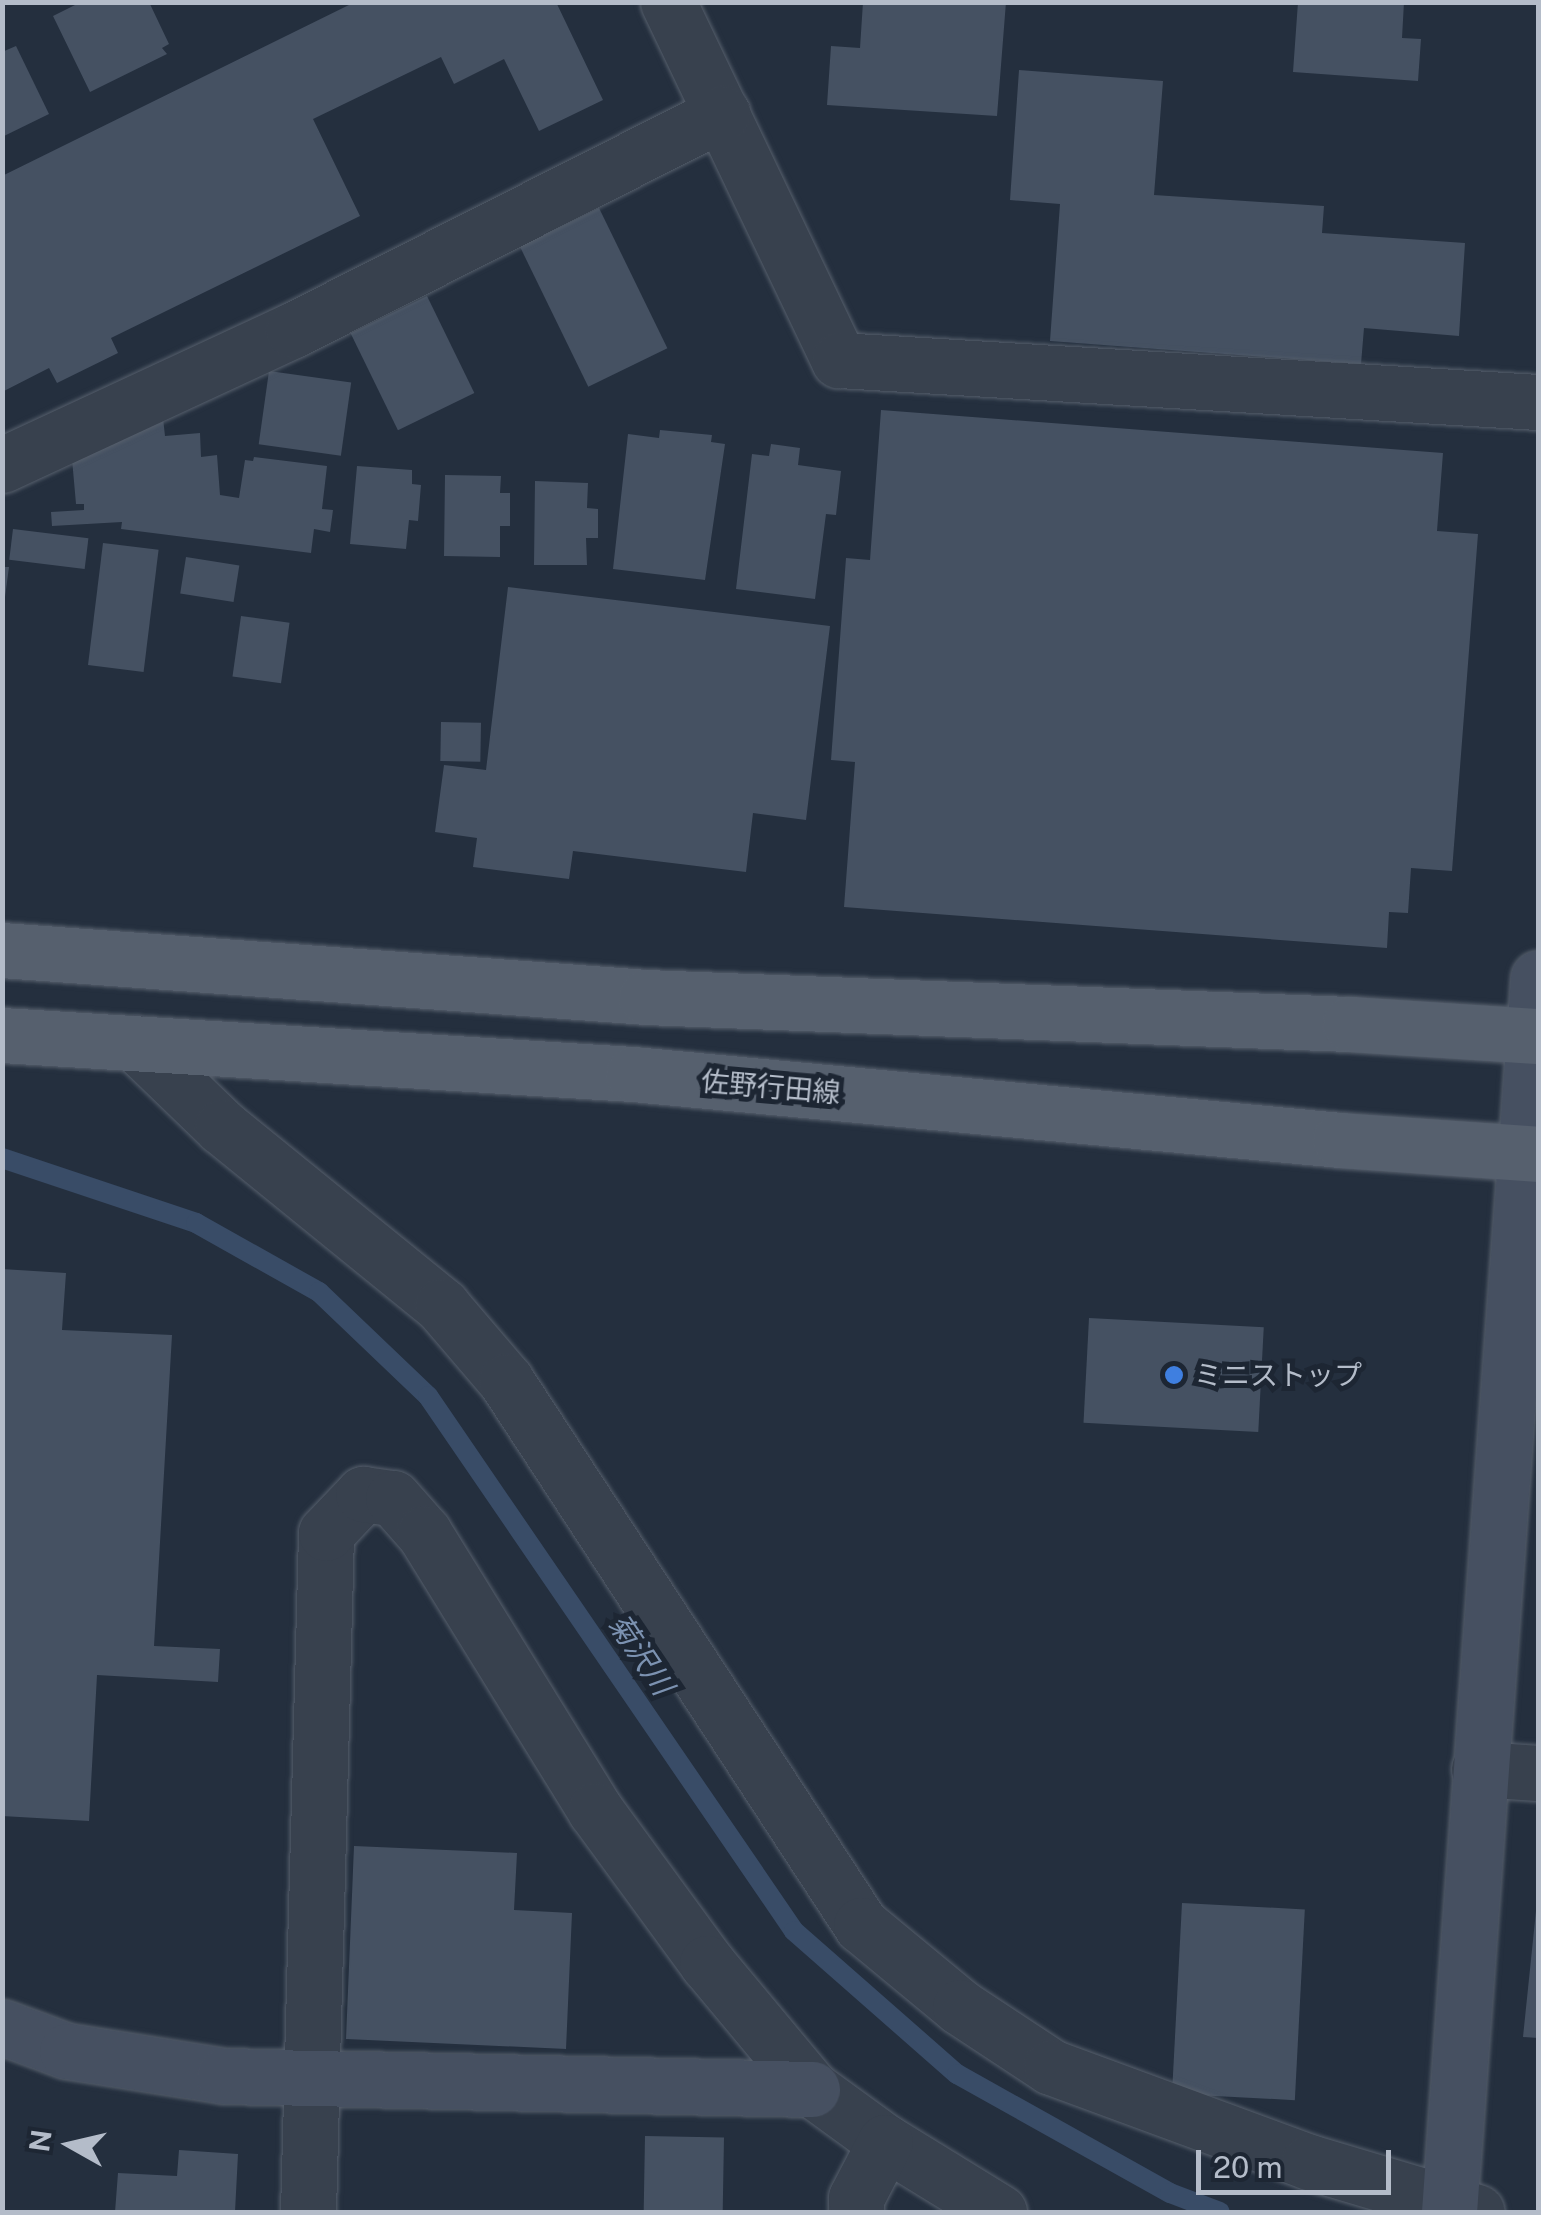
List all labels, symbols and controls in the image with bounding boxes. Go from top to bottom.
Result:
street label: 佐野行田線 [700,1064,842,1110]
place label: ミニストップ [1194,1358,1362,1392]
marker: ミニストップ [1163,1364,1185,1386]
water label: 菊沢川 [601,1607,681,1701]
north arrow [20,2095,120,2195]
text: N [22,2128,58,2154]
scale bar [1201,2130,1396,2192]
text: 20 m [1213,2149,1282,2185]

